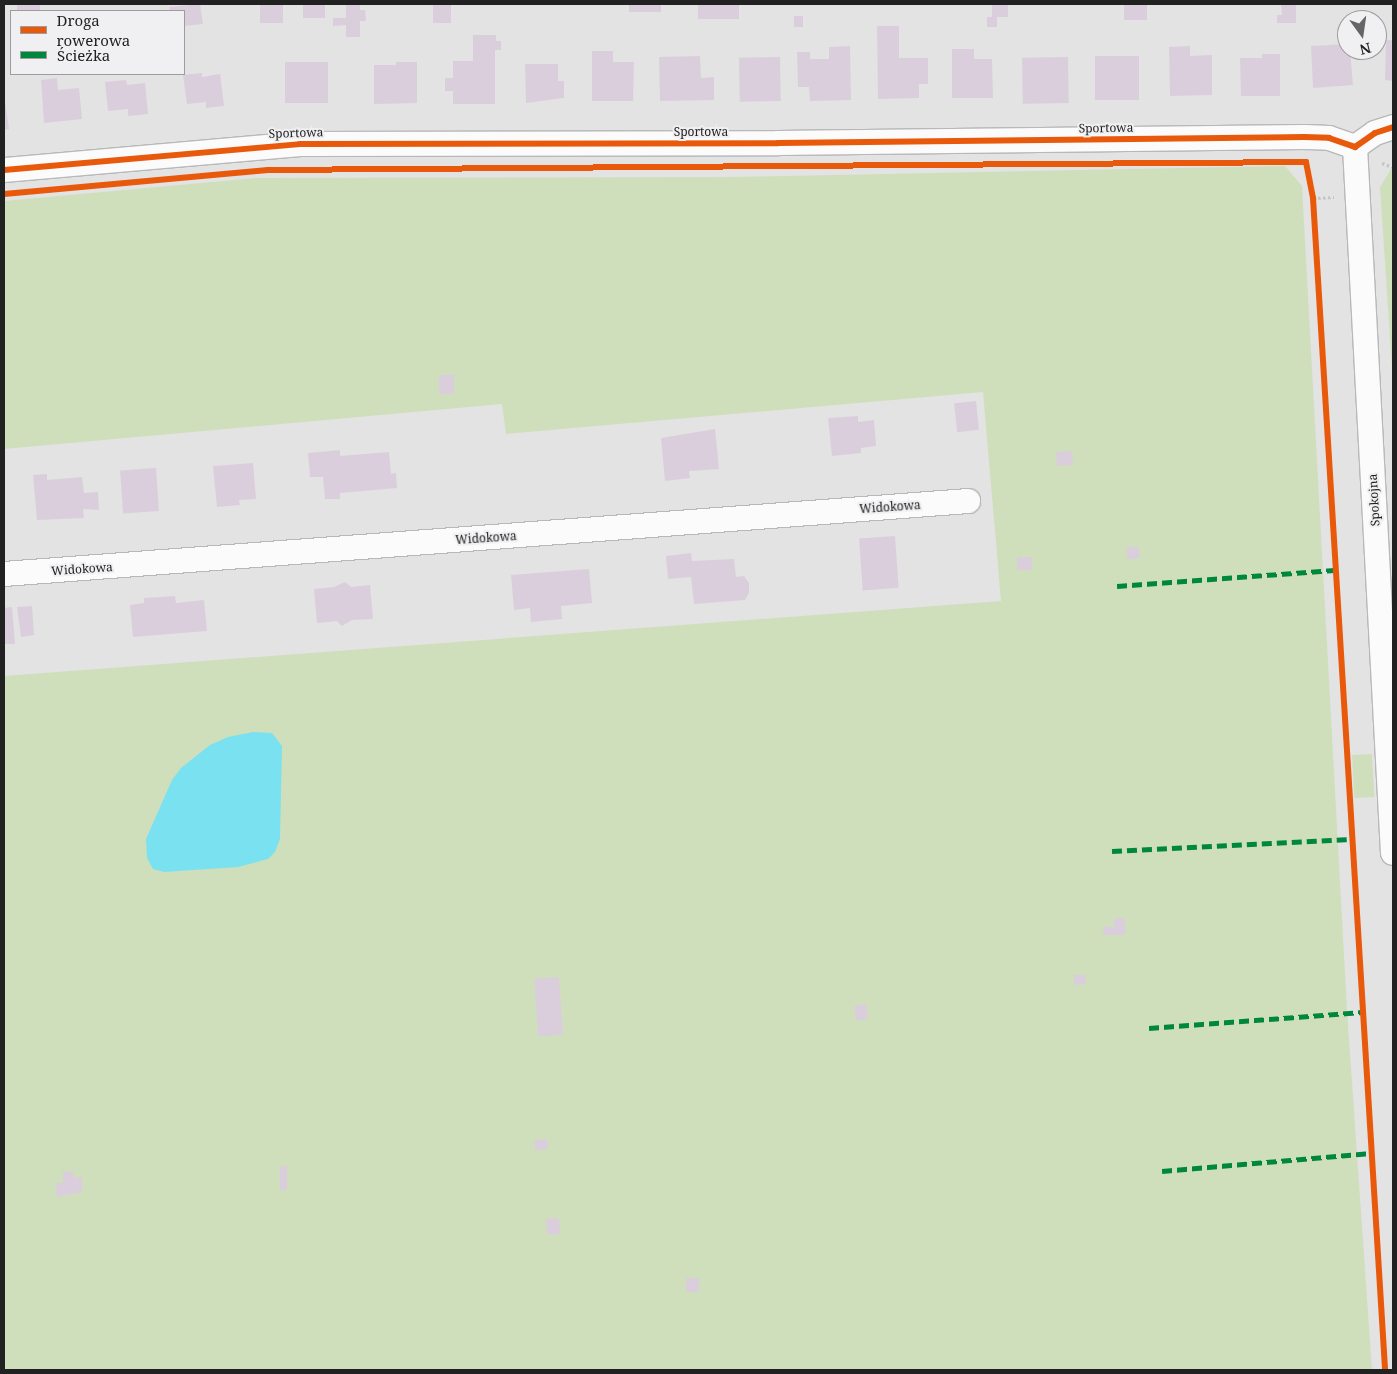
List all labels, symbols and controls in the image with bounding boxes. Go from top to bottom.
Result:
legend [10,10,185,75]
text: Droga rowerowa [57,10,130,50]
north arrow [1337,10,1387,60]
text: N [1358,39,1373,60]
text: Ścieżka [57,45,110,65]
street label: Sportowa [1079,120,1133,136]
street label: Sportowa [268,125,324,141]
street label: Sportowa [674,125,728,139]
street label: Spokojna [1365,473,1383,527]
street label: Widokowa [859,498,921,516]
street label: Widokowa [455,529,517,547]
street label: Widokowa [51,560,113,578]

